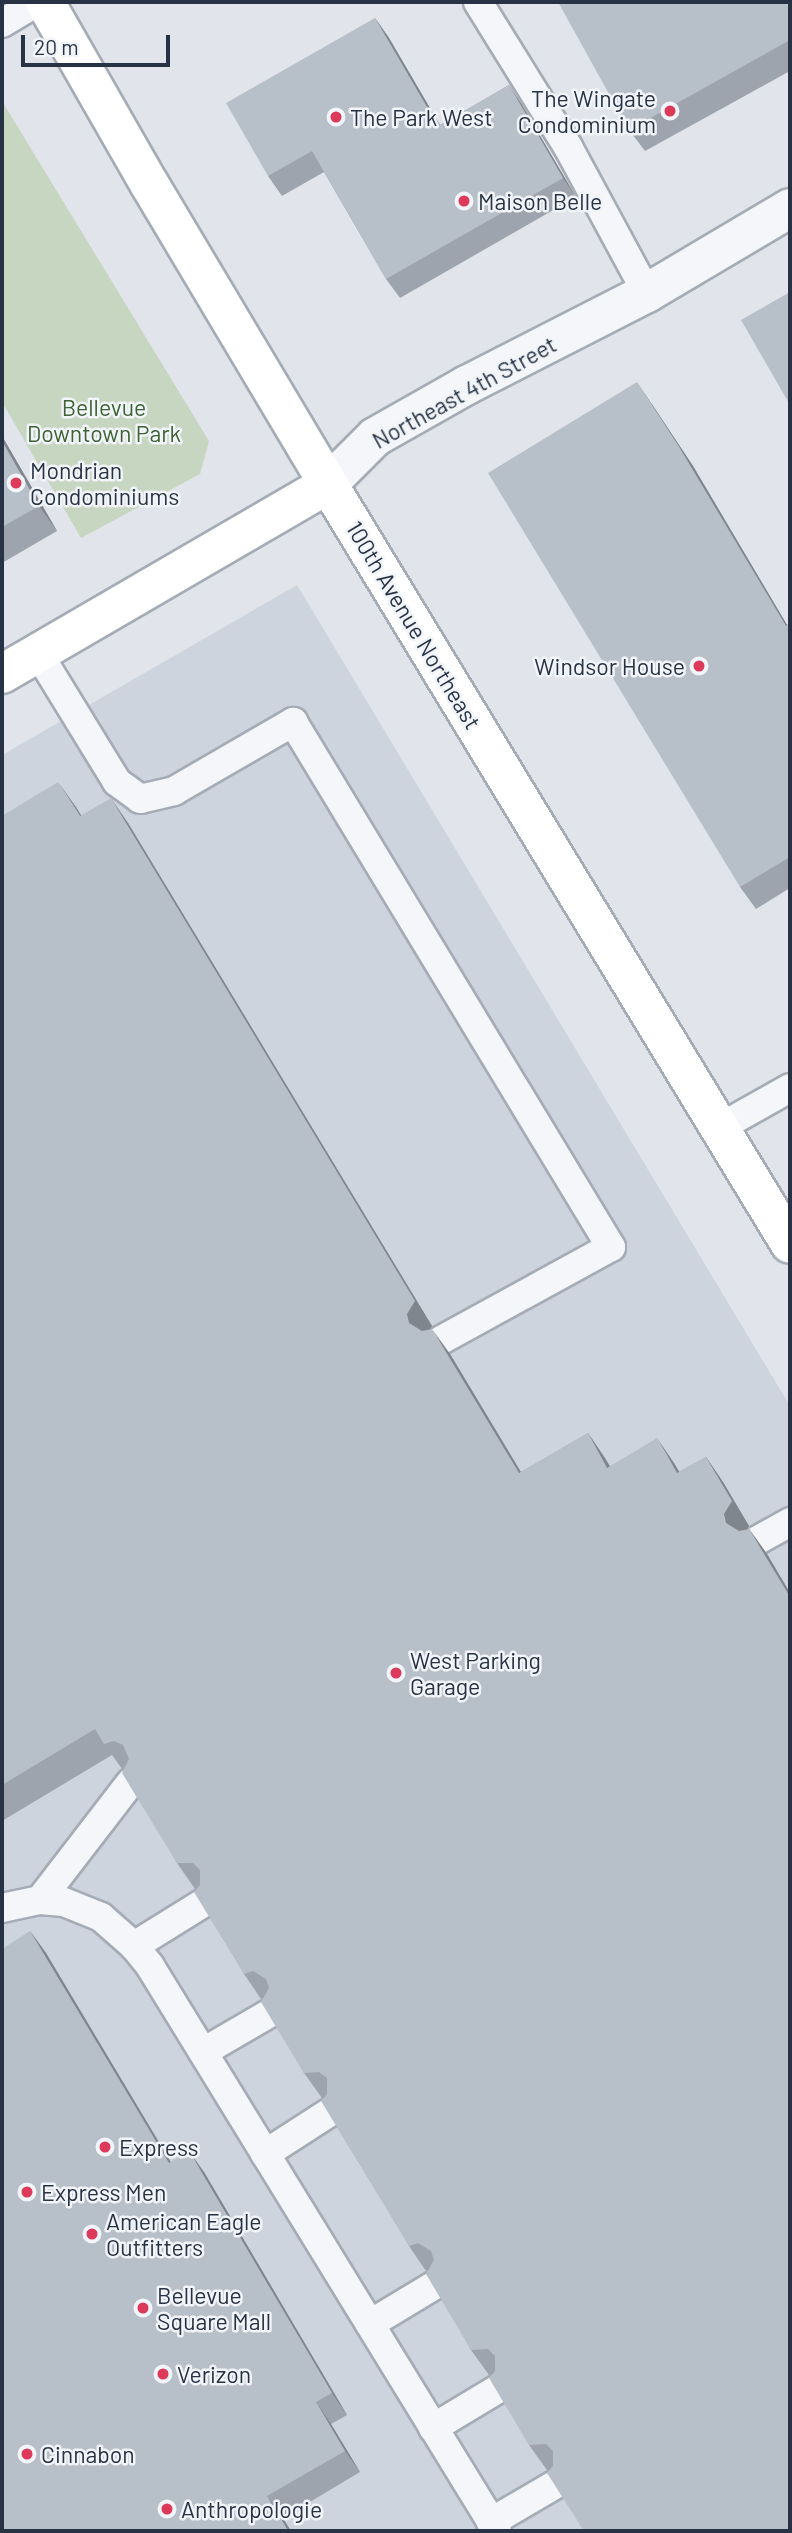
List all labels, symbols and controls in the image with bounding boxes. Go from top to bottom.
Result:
scale bar [24,21,173,65]
text: 20 m [34,34,79,59]
place label: The Wingate Condominium [518,84,656,138]
place label: The Park West [350,103,493,131]
marker: The Wingate Condominium [662,103,678,119]
marker: The Park West [328,109,344,125]
place label: Maison Belle [478,187,602,215]
marker: Maison Belle [456,193,472,209]
street label: Northeast 4th Street [367,330,561,454]
park label: Bellevue Downtown Park [27,393,181,447]
place label: Mondrian Condominiums [30,456,179,510]
marker: Mondrian Condominiums [8,475,24,491]
street label: 100th Avenue Northeast [341,516,487,734]
place label: Windsor House [534,652,685,680]
marker: Windsor House [691,658,707,674]
place label: West Parking Garage [410,1646,541,1700]
marker: West Parking Garage [388,1665,404,1681]
place label: Express [119,2133,199,2161]
marker: Express [97,2139,113,2155]
place label: Express Men [41,2178,166,2206]
marker: Express Men [19,2184,35,2200]
place label: American Eagle Outfitters [106,2207,262,2261]
marker: American Eagle Outfitters [84,2226,100,2242]
place label: Bellevue Square Mall [157,2281,271,2335]
marker: Bellevue Square Mall [135,2300,151,2316]
place label: Verizon [177,2360,251,2388]
marker: Verizon [155,2366,171,2382]
place label: Cinnabon [41,2440,135,2468]
marker: Cinnabon [19,2446,35,2462]
place label: Anthropologie [181,2495,322,2523]
marker: Anthropologie [159,2501,175,2517]

